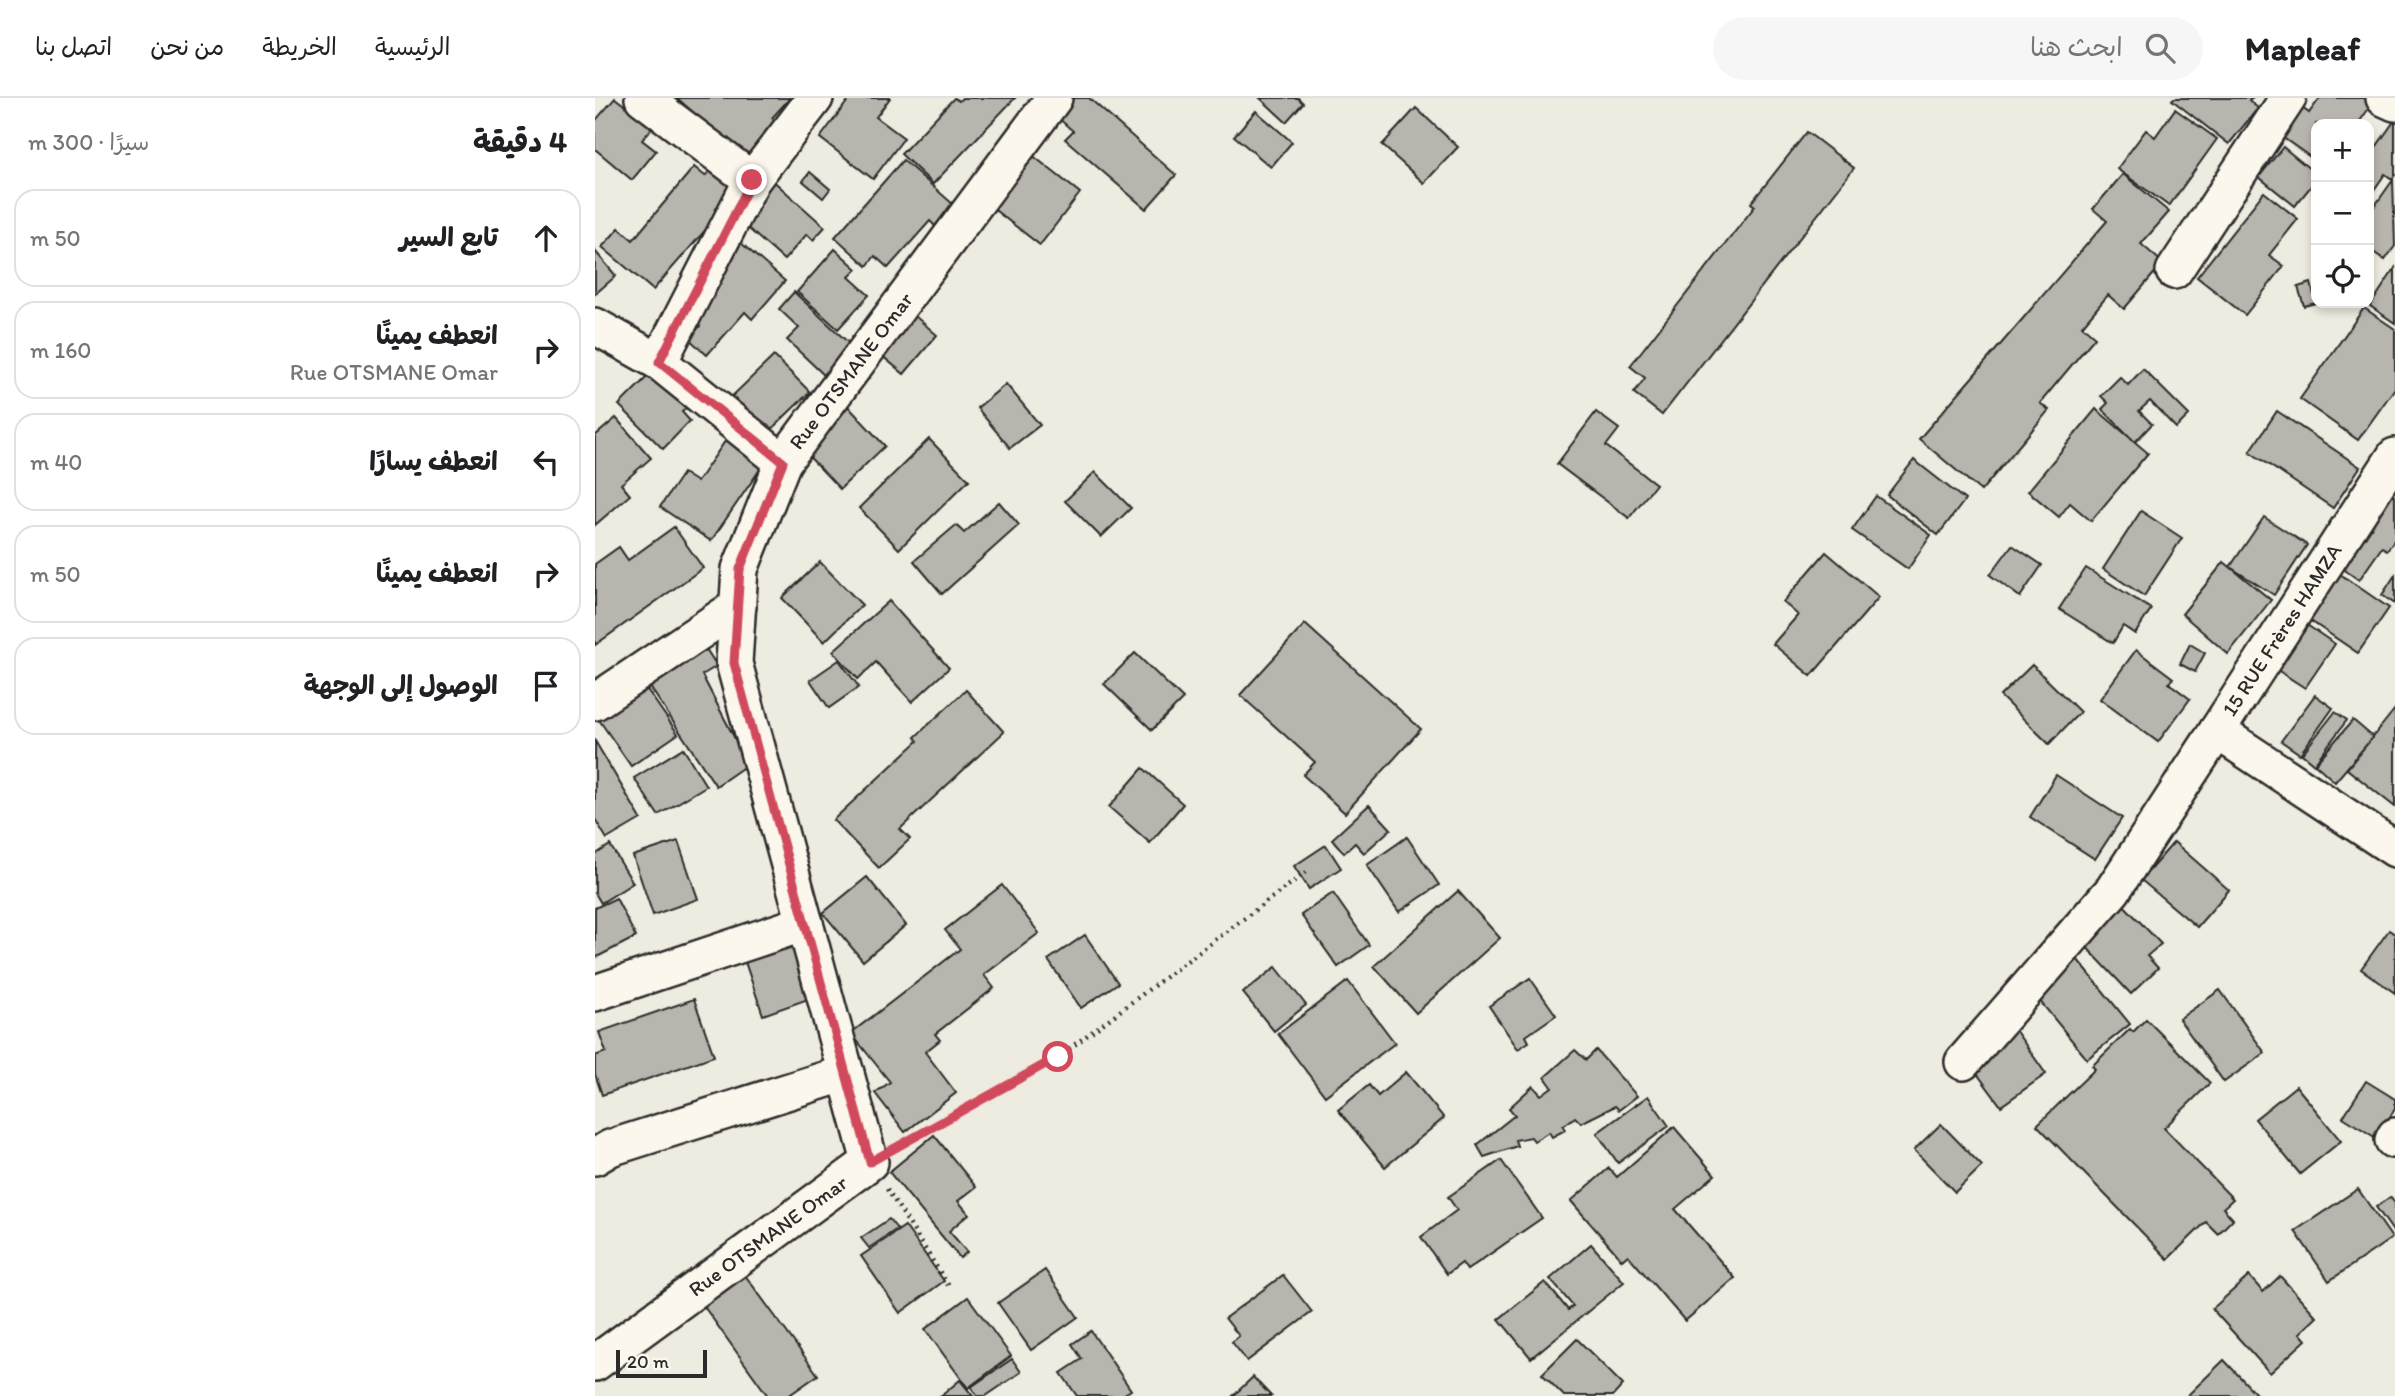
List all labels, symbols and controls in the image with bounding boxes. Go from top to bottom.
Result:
search box [1713,17,2203,80]
icon: search [2141,29,2179,67]
text: Mapleaf [2245,29,2360,68]
text: ابحث هنا [2030,31,2123,63]
text: اتصل بنا [35,32,112,61]
text: من نحن [150,32,224,61]
text: الخريطة [262,32,337,61]
text: الرئيسية [375,32,450,61]
map controls [2311,119,2374,308]
button: + [2311,119,2374,182]
text: 4 دقيقة [473,123,567,160]
text: سيرًا · 300 m [28,128,149,156]
route end [736,164,767,195]
button: − [2311,182,2374,245]
icon: ahead [527,219,565,257]
text: تابع السير [400,221,498,253]
text: 50 m [30,224,81,252]
button: locate [2311,245,2374,308]
street label: Rue OTSMANE Omar [783,287,918,454]
text: انعطف يمينًا [376,319,498,351]
icon: right [527,331,565,369]
text: 160 m [30,336,92,364]
text: Rue OTSMANE Omar [290,358,498,386]
icon: left [527,443,565,481]
text: انعطف يسارًا [369,445,498,477]
text: 40 m [30,448,83,476]
street label: 15 RUE Frères HAMZA [2217,538,2347,721]
icon: right [527,555,565,593]
text: انعطف يمينًا [376,557,498,589]
text: 50 m [30,560,81,588]
icon: arrive [527,667,565,705]
text: الوصول إلى الوجهة [304,669,498,701]
route start [1042,1041,1073,1072]
street label: Rue OTSMANE Omar [683,1170,852,1302]
scale bar [616,1347,707,1379]
text: 20 m [627,1350,669,1373]

